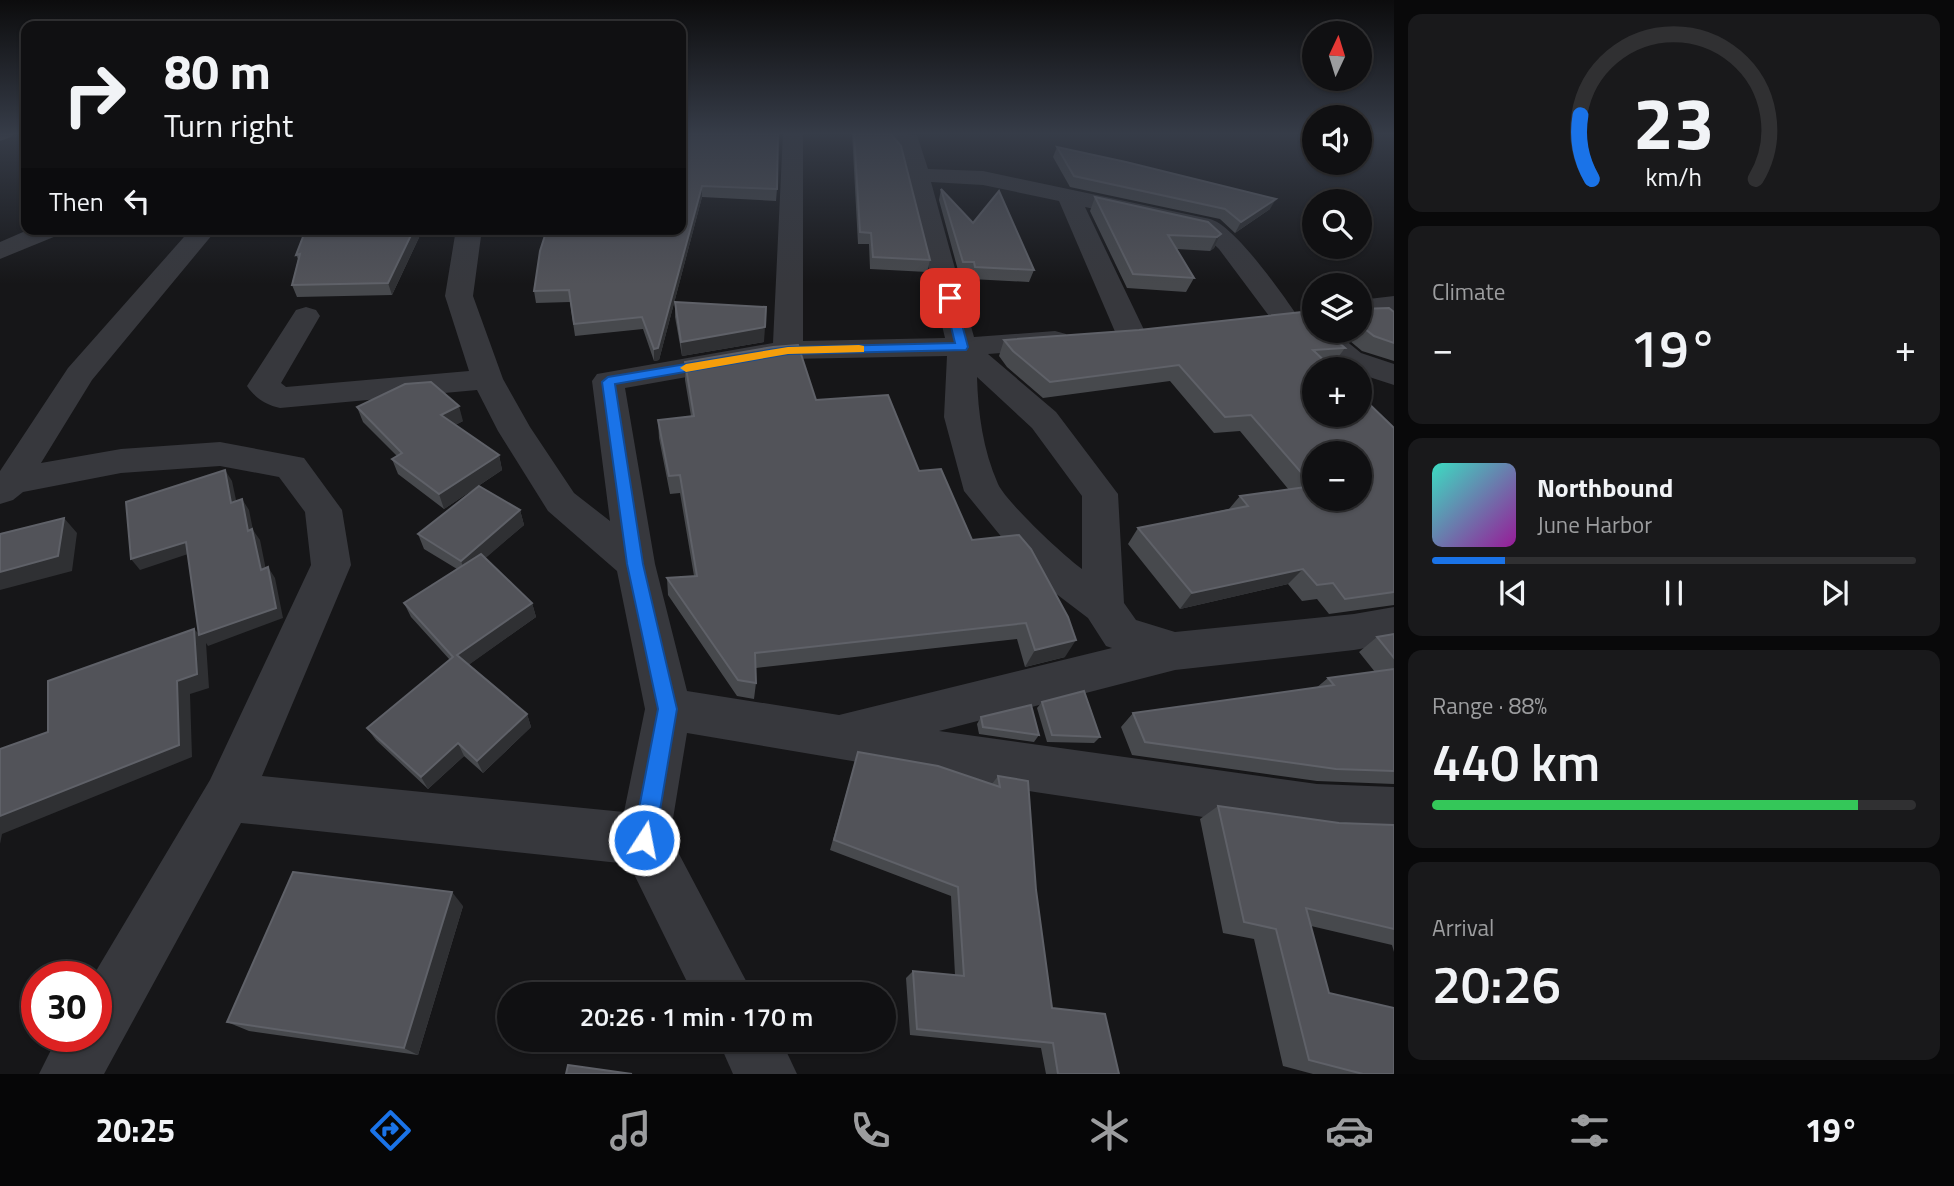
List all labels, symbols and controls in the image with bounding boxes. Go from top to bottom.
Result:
north arrow [1302,21,1372,91]
map controls [1302,21,1372,511]
text: 80 m [164,33,271,108]
icon: right [49,49,140,140]
text: 23 [1633,67,1715,177]
text: Turn right [164,101,293,149]
button: sound [1302,105,1372,175]
text: km/h [1646,158,1702,196]
text: Then [49,182,104,221]
icon: left [118,182,156,220]
button: search [1302,189,1372,259]
pin [920,268,980,328]
button: layers [1302,273,1372,343]
text: Climate [1432,274,1505,309]
icon: arrive [931,279,969,317]
text: 19° [1630,308,1718,387]
text: − [1432,319,1453,377]
text: + [1895,319,1916,377]
button: + [1302,357,1372,427]
button: − [1302,441,1372,511]
text: Northbound [1537,468,1673,507]
text: June Harbor [1537,507,1652,542]
icon: previous [1494,574,1532,612]
icon: pause [1655,574,1693,612]
icon: next [1816,574,1854,612]
text: Range · 88% [1432,688,1547,723]
text: 440 km [1432,722,1600,801]
position arrow [607,803,681,877]
text: Arrival [1432,910,1494,945]
text: 20:26 [1432,944,1561,1023]
speed limit sign: 30 [21,961,112,1052]
text: 20:26 · 1 min · 170 m [580,997,813,1036]
text: 20:25 [95,1106,175,1154]
icon: directions [366,1106,415,1155]
icon: music [606,1106,655,1155]
icon: phone [846,1106,895,1155]
icon: climate [1085,1106,1134,1155]
icon: car [1325,1106,1374,1155]
icon: filters [1565,1106,1614,1155]
text: 19° [1805,1106,1859,1154]

